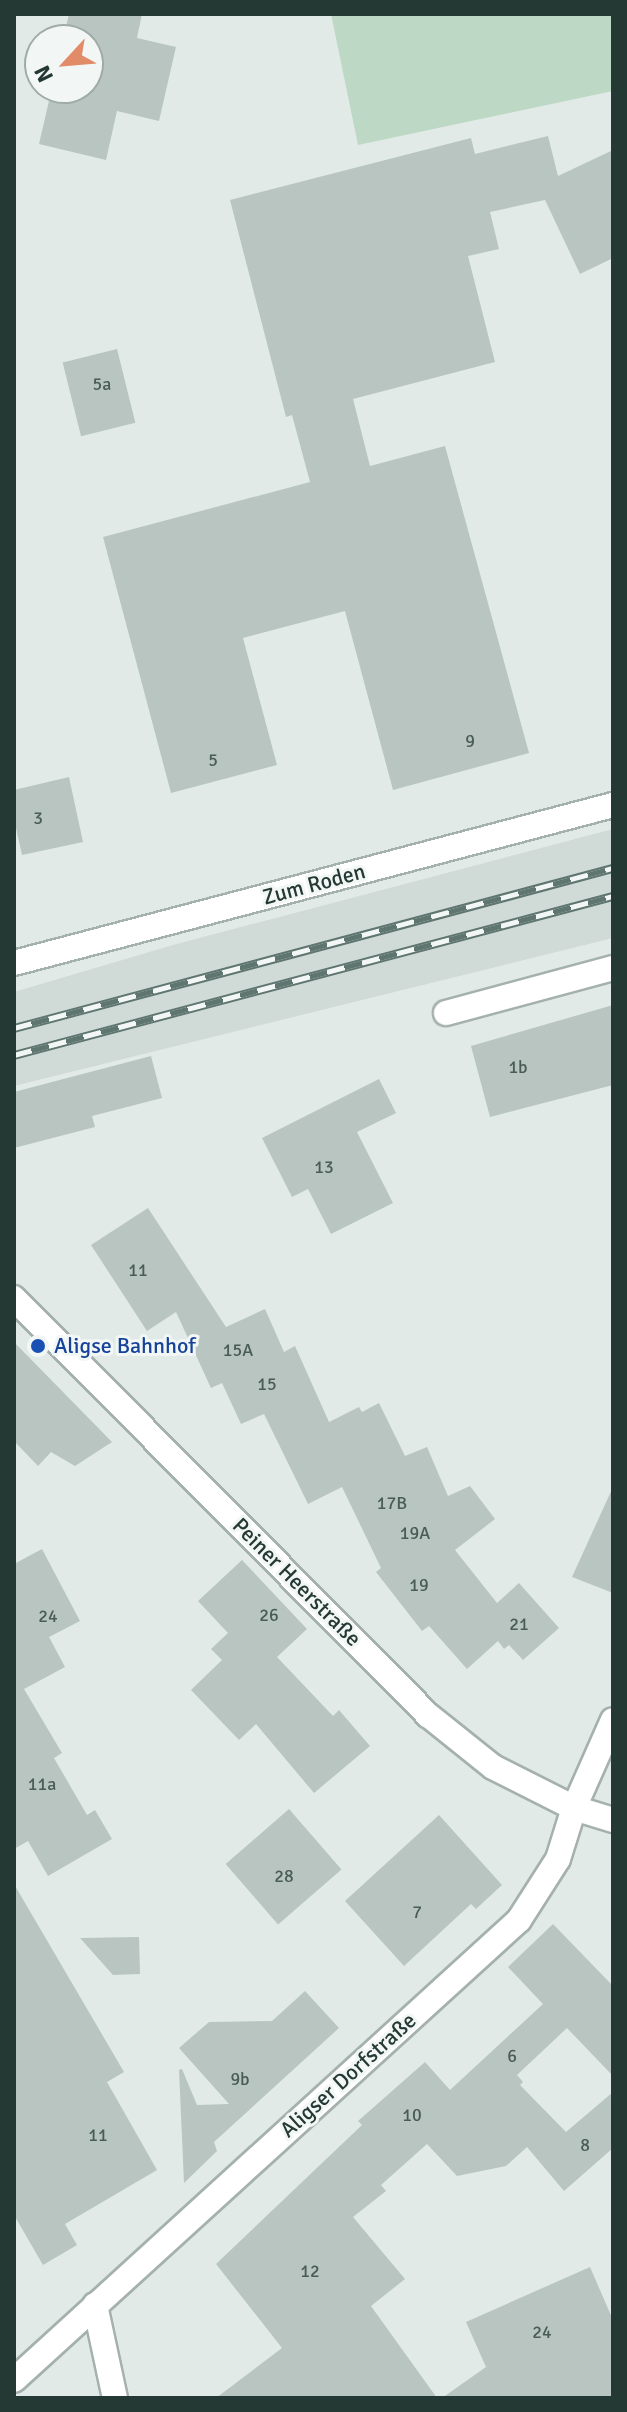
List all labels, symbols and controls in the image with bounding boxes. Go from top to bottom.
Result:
north arrow [24,24,104,104]
text: N [28,61,59,87]
house number: 5a [93,373,111,395]
house number: 9 [465,730,475,752]
house number: 5 [208,749,218,771]
house number: 3 [33,807,43,829]
street label: Zum Roden [260,858,368,910]
house number: 1b [508,1056,528,1078]
house number: 13 [314,1156,334,1178]
house number: 11 [128,1259,148,1281]
place label: Aligse Bahnhof [54,1333,196,1359]
marker: Aligse Bahnhof [29,1337,47,1355]
house number: 15A [223,1339,253,1361]
house number: 15 [257,1373,277,1395]
house number: 17B [377,1492,407,1514]
street label: Peiner Heerstraße [227,1512,367,1652]
house number: 19A [400,1522,430,1544]
house number: 19 [409,1574,429,1596]
house number: 26 [259,1604,279,1626]
house number: 24 [38,1605,58,1627]
house number: 21 [509,1613,529,1635]
house number: 11a [28,1773,56,1795]
house number: 28 [274,1865,294,1887]
house number: 7 [412,1901,422,1923]
street label: Aligser Dorfstraße [275,2007,421,2143]
house number: 6 [507,2045,517,2067]
house number: 9b [230,2068,250,2090]
house number: 10 [402,2104,422,2126]
house number: 11 [88,2124,108,2146]
house number: 8 [580,2134,590,2156]
house number: 12 [300,2260,320,2282]
house number: 24 [532,2321,552,2343]

